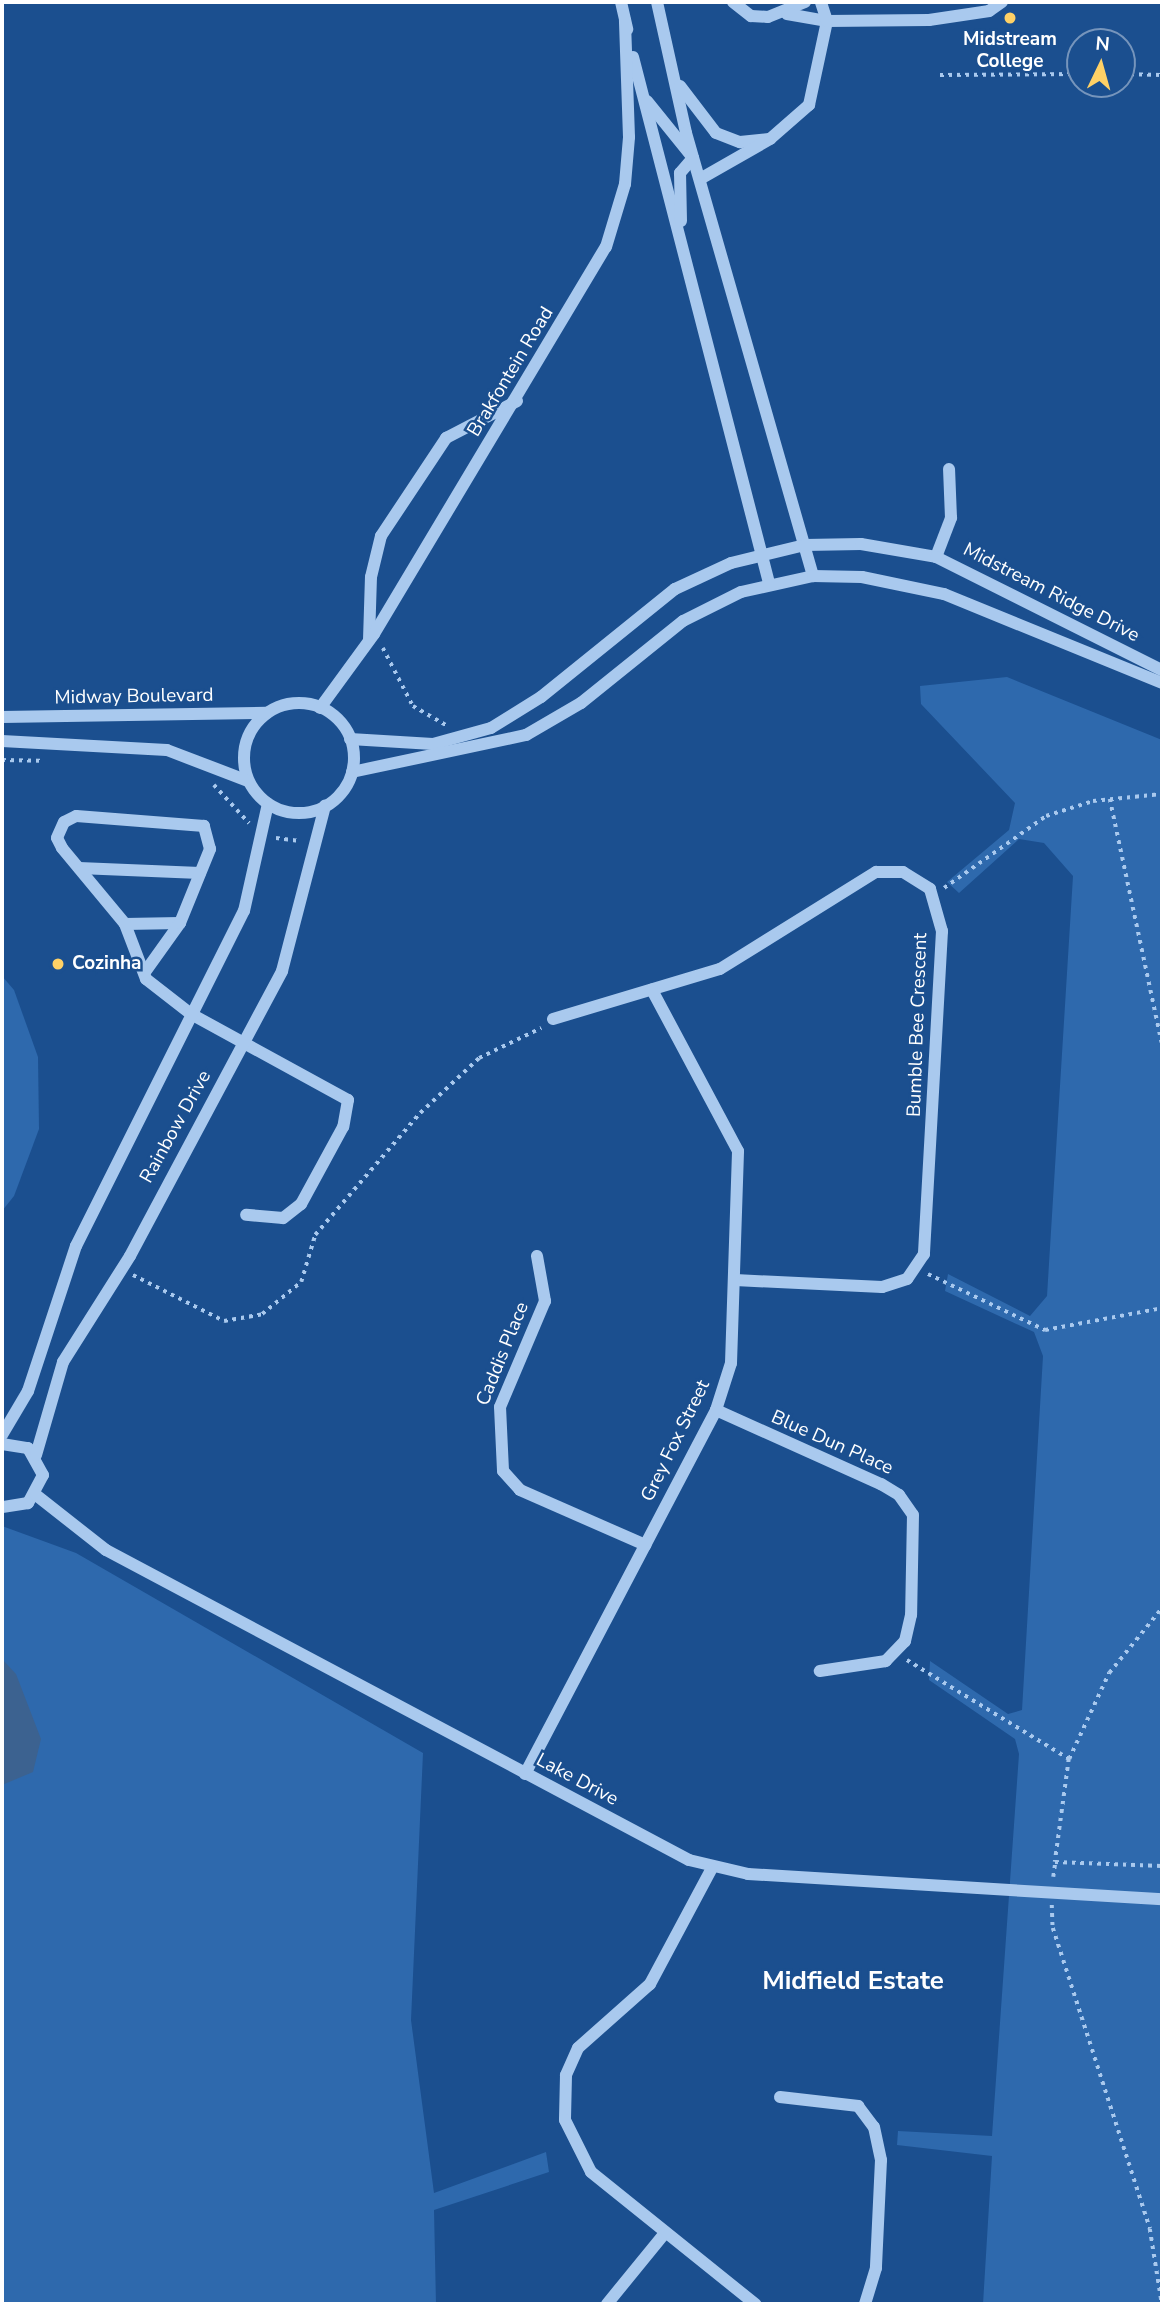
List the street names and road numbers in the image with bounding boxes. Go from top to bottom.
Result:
street label: Brakfontein Road [463,303,559,441]
street label: Midstream Ridge Drive [959,539,1143,647]
street label: Midway Boulevard [54,684,214,710]
street label: Bumble Bee Crescent [903,933,933,1117]
street label: Rainbow Drive [136,1067,216,1187]
street label: Caddis Place [472,1299,534,1409]
street label: Grey Fox Street [637,1377,715,1505]
street label: Blue Dun Place [768,1406,896,1480]
street label: Lake Drive [532,1749,622,1811]

